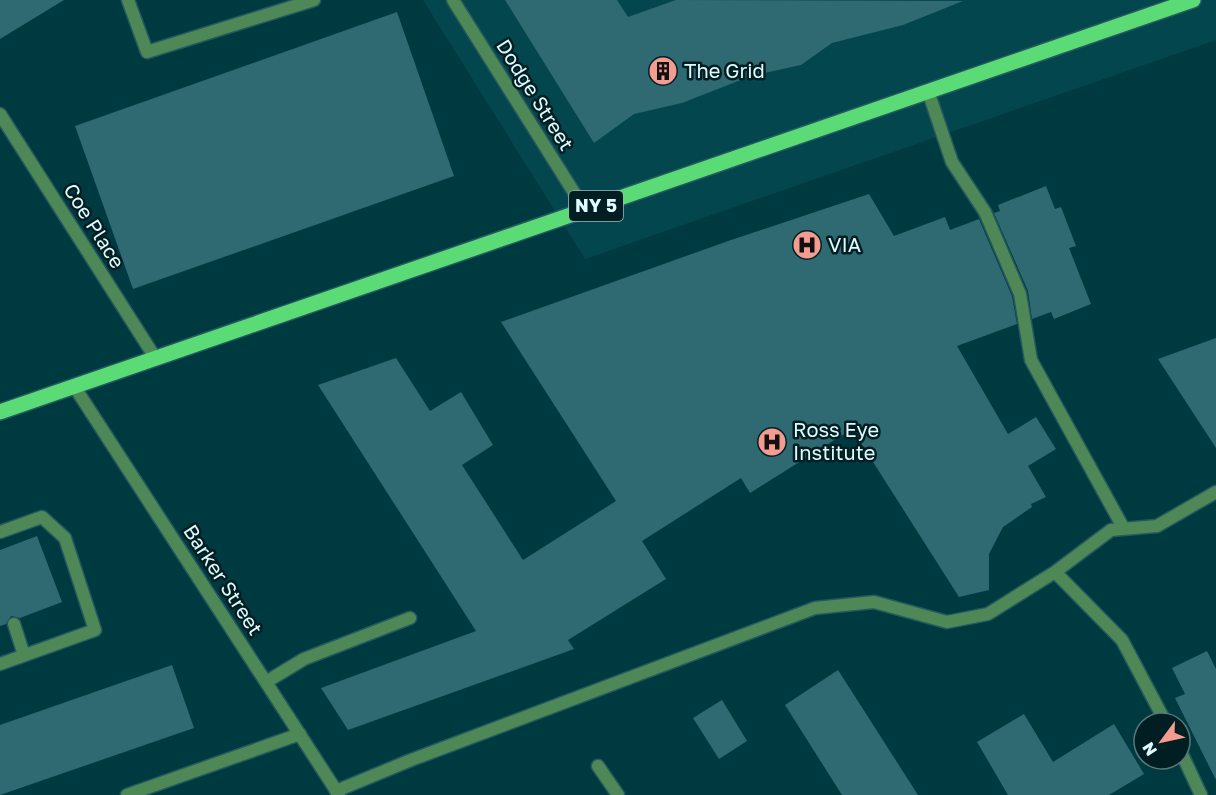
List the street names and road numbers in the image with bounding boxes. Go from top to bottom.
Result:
street label: Dodge Street [492,35,580,154]
street label: Coe Place [59,179,130,272]
road number: NY 5 [569,191,623,221]
street label: Barker Street [179,520,268,639]

